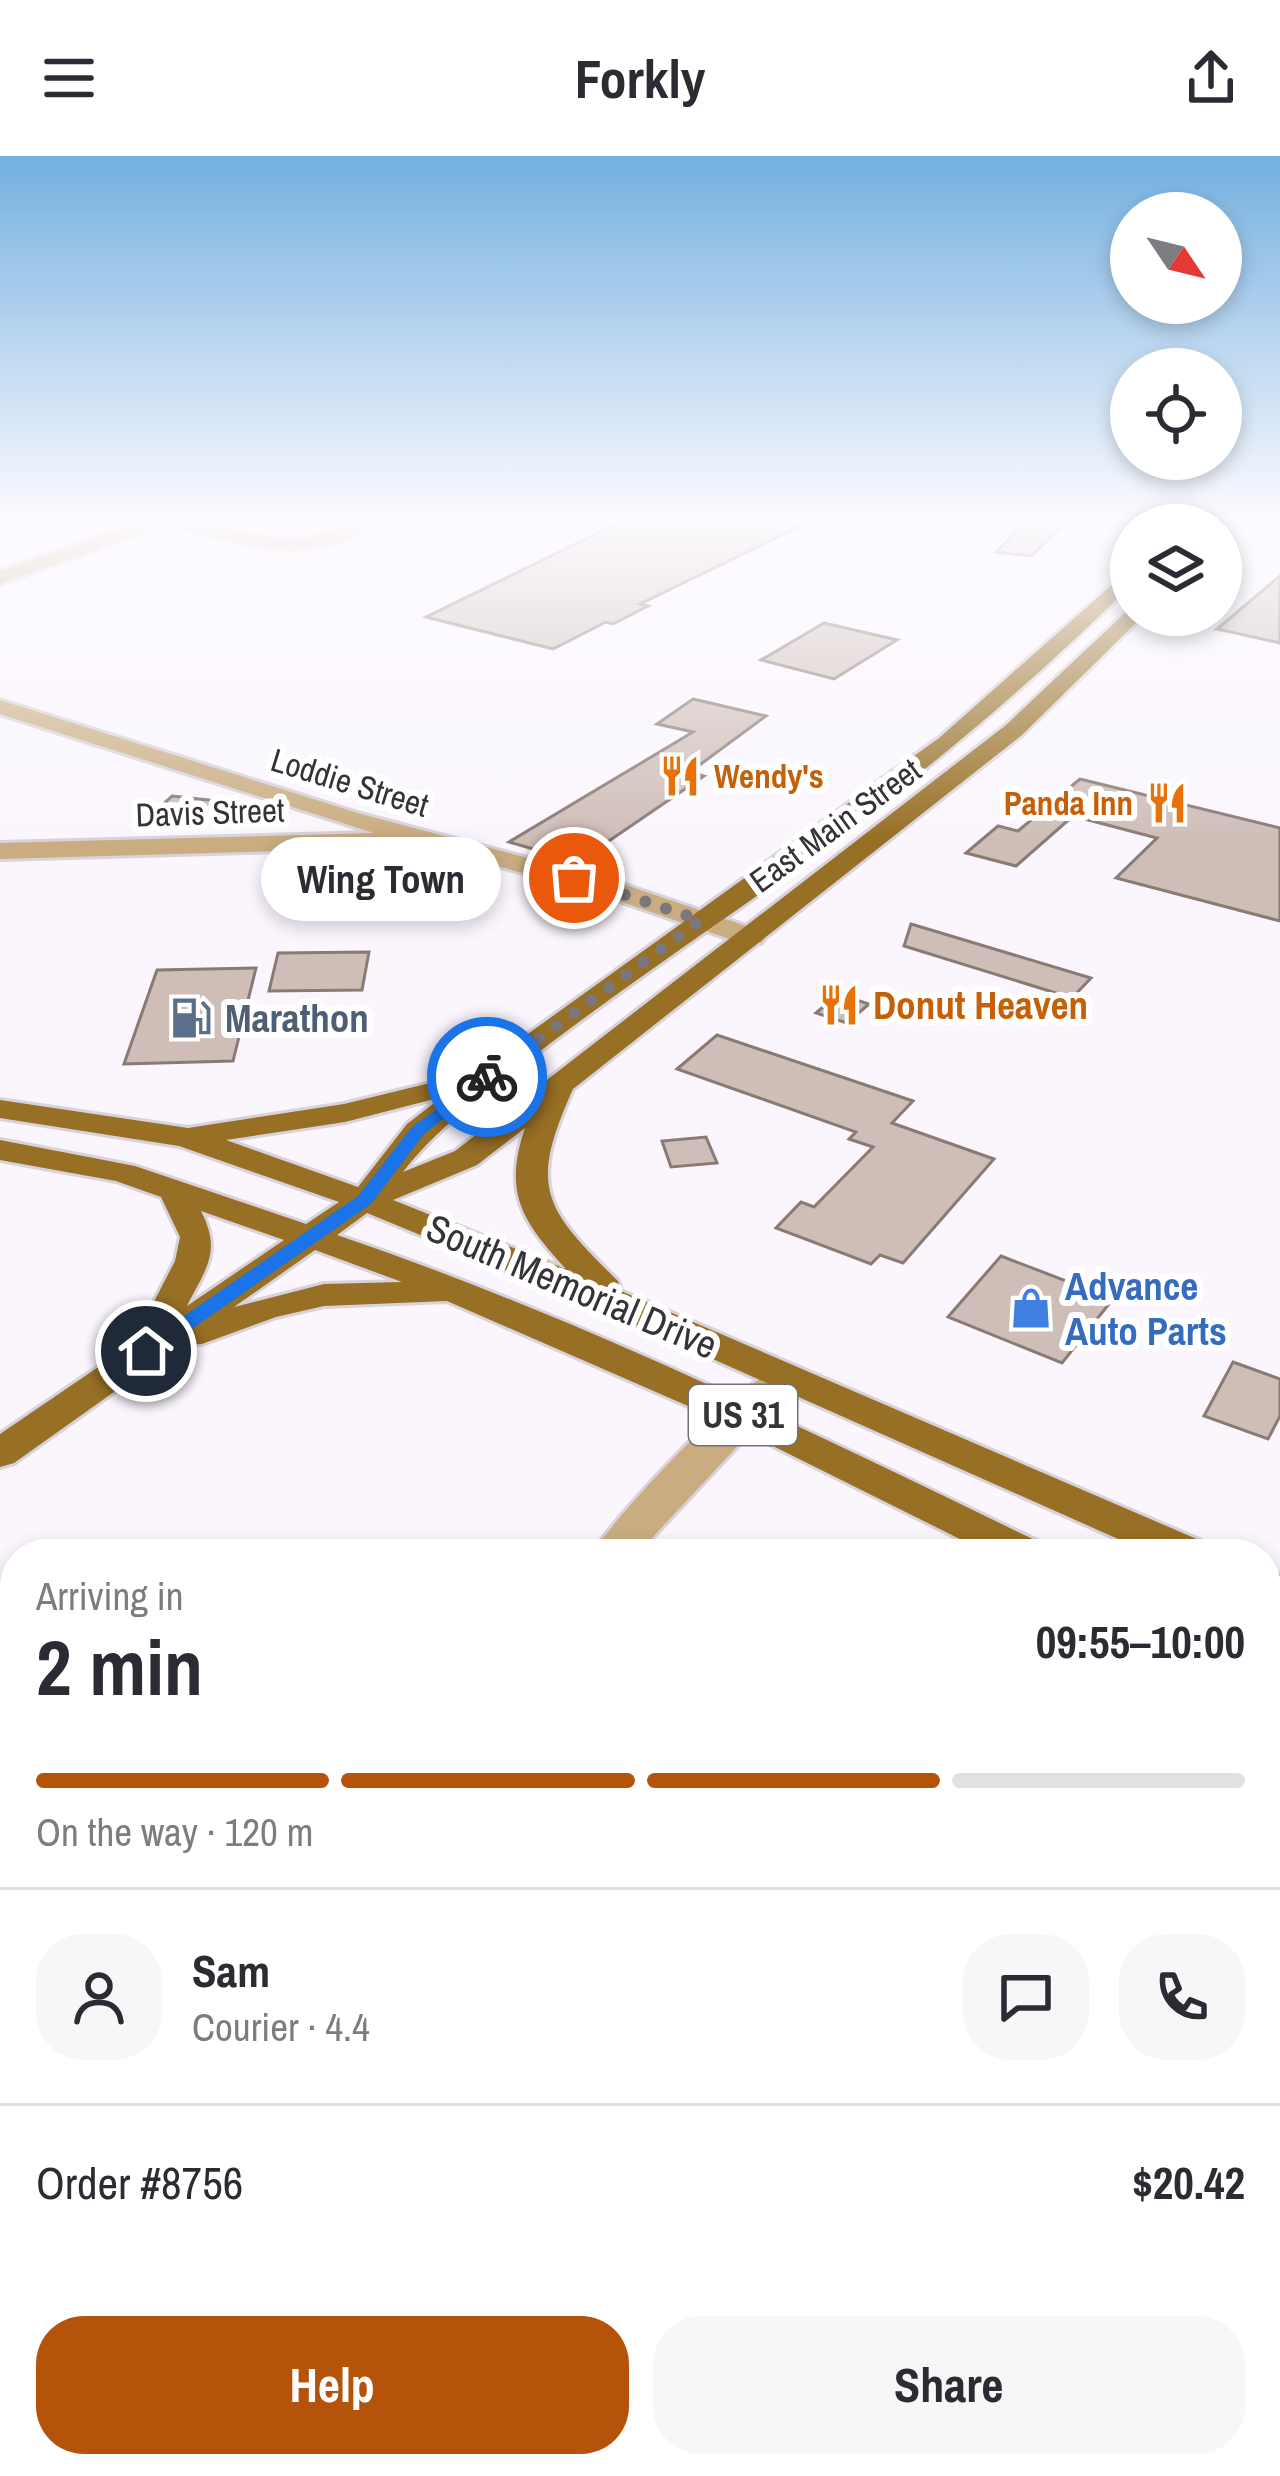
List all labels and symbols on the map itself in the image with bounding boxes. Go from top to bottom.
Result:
north arrow [1110,192,1242,324]
street label: Loddie Street [266,737,434,827]
street label: East Main Street [741,748,929,902]
restaurant icon: Wendy's [657,753,703,799]
place label: Wendy's [714,754,824,798]
restaurant icon: Panda Inn [1144,780,1190,826]
place label: Panda Inn [1004,781,1133,825]
street label: Davis Street [135,787,285,837]
pin [523,827,625,929]
callout: Wing Town [262,836,502,920]
place label: Donut Heaven [873,979,1088,1031]
restaurant icon: Donut Heaven [816,982,862,1028]
place label: Marathon [225,992,369,1044]
fuel station icon: Marathon [168,995,214,1041]
courier [427,1017,547,1137]
street label: South Memorial Drive [419,1201,725,1371]
place label: Advance Auto Parts [1065,1260,1227,1357]
shop icon: Advance Auto Parts [1008,1285,1054,1331]
pin [95,1300,197,1402]
road number: US 31 [689,1385,797,1445]

